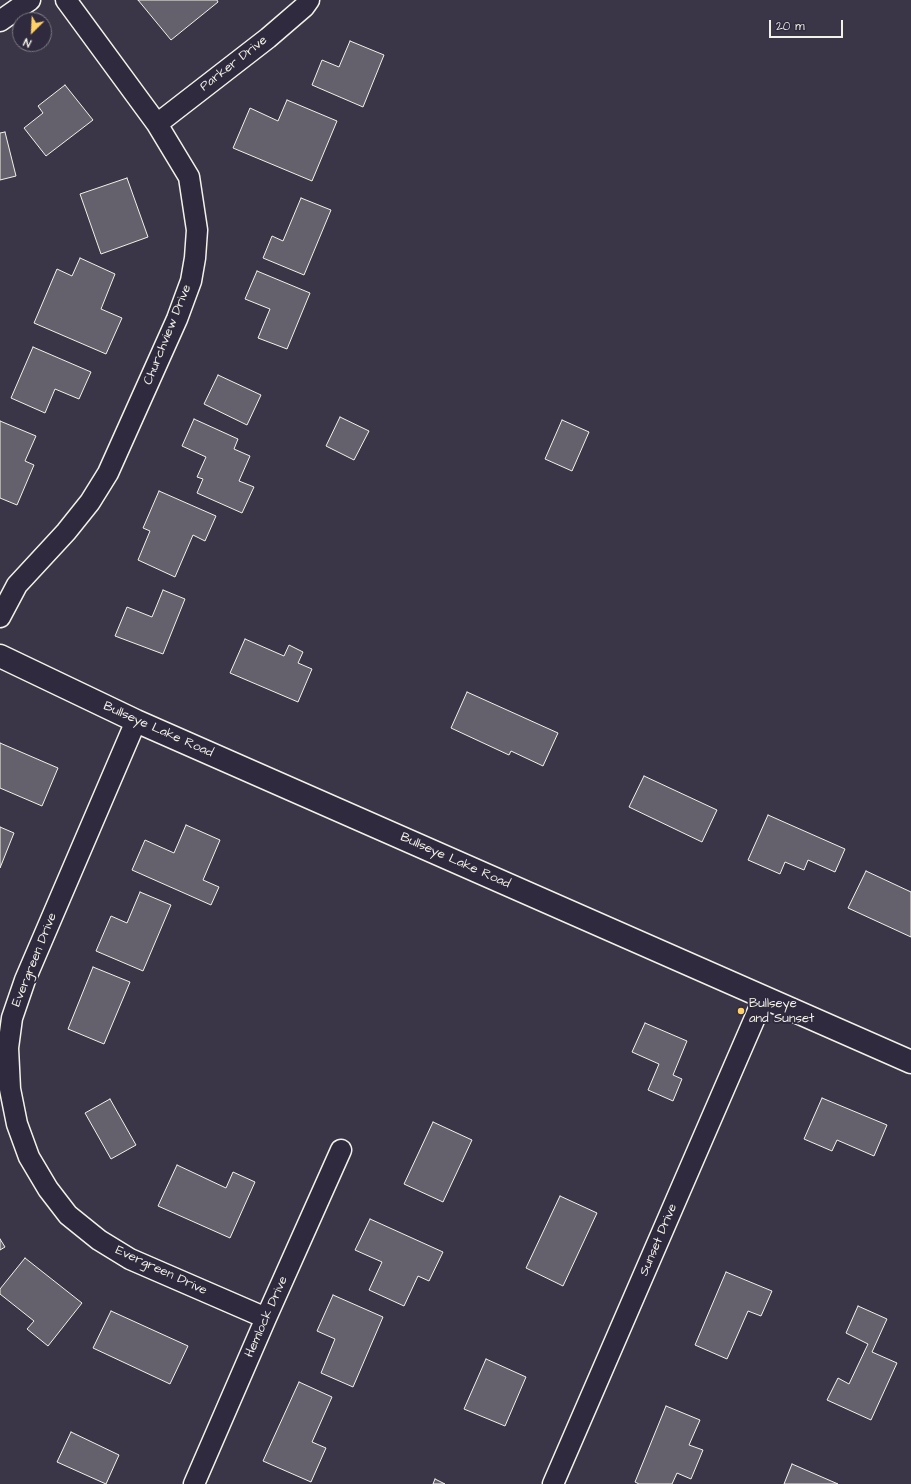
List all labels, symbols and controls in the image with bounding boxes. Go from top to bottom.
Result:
north arrow [12,12,52,52]
scale bar [771,12,845,38]
text: 20 m [776,18,805,35]
street label: Parker Drive [197,33,271,95]
text: N [21,34,34,51]
street label: Churchview Drive [141,283,195,387]
street label: Bullseye Lake Road [101,699,215,761]
street label: Bullseye Lake Road [398,830,512,892]
street label: Evergreen Drive [9,911,61,1009]
place label: Bullseye and Sunset [749,996,814,1027]
marker: Bullseye and Sunset [736,1006,746,1016]
street label: Sunset Drive [637,1202,681,1278]
street label: Evergreen Drive [113,1243,209,1299]
street label: Hemlock Drive [242,1274,292,1360]

